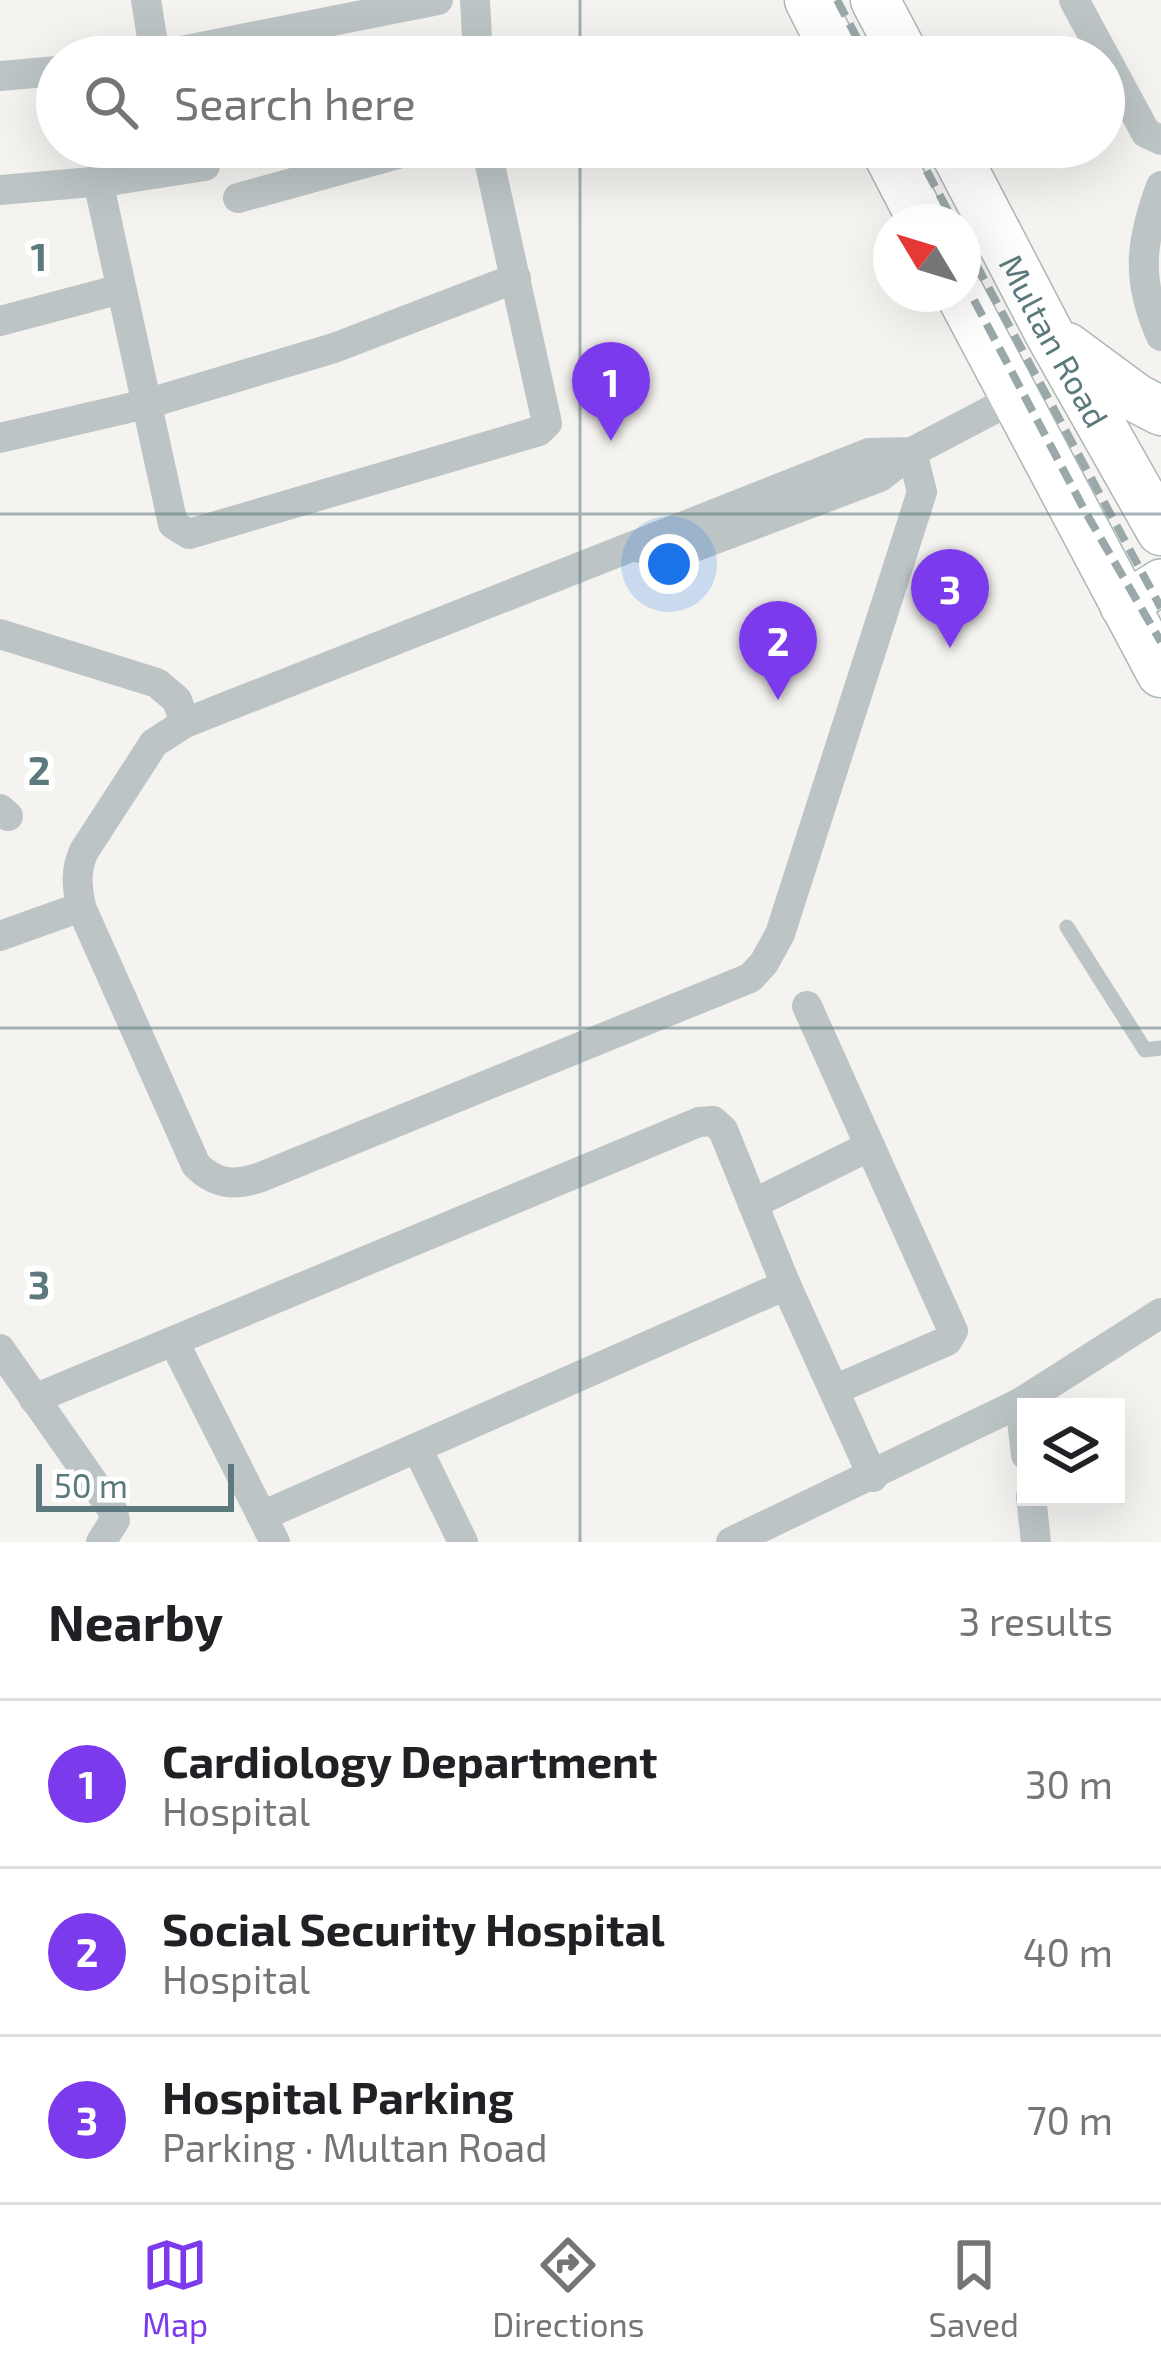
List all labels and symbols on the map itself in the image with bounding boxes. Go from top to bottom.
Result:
north arrow [873,204,981,312]
text: 1 [31,232,47,279]
street label: Multan Road [991,247,1118,434]
pin: 1 [572,342,650,441]
your location [639,534,699,594]
pin: 3 [911,549,989,648]
pin: 2 [739,601,817,700]
text: 2 [28,746,50,793]
text: 3 [28,1260,50,1307]
scale bar [36,1458,234,1511]

